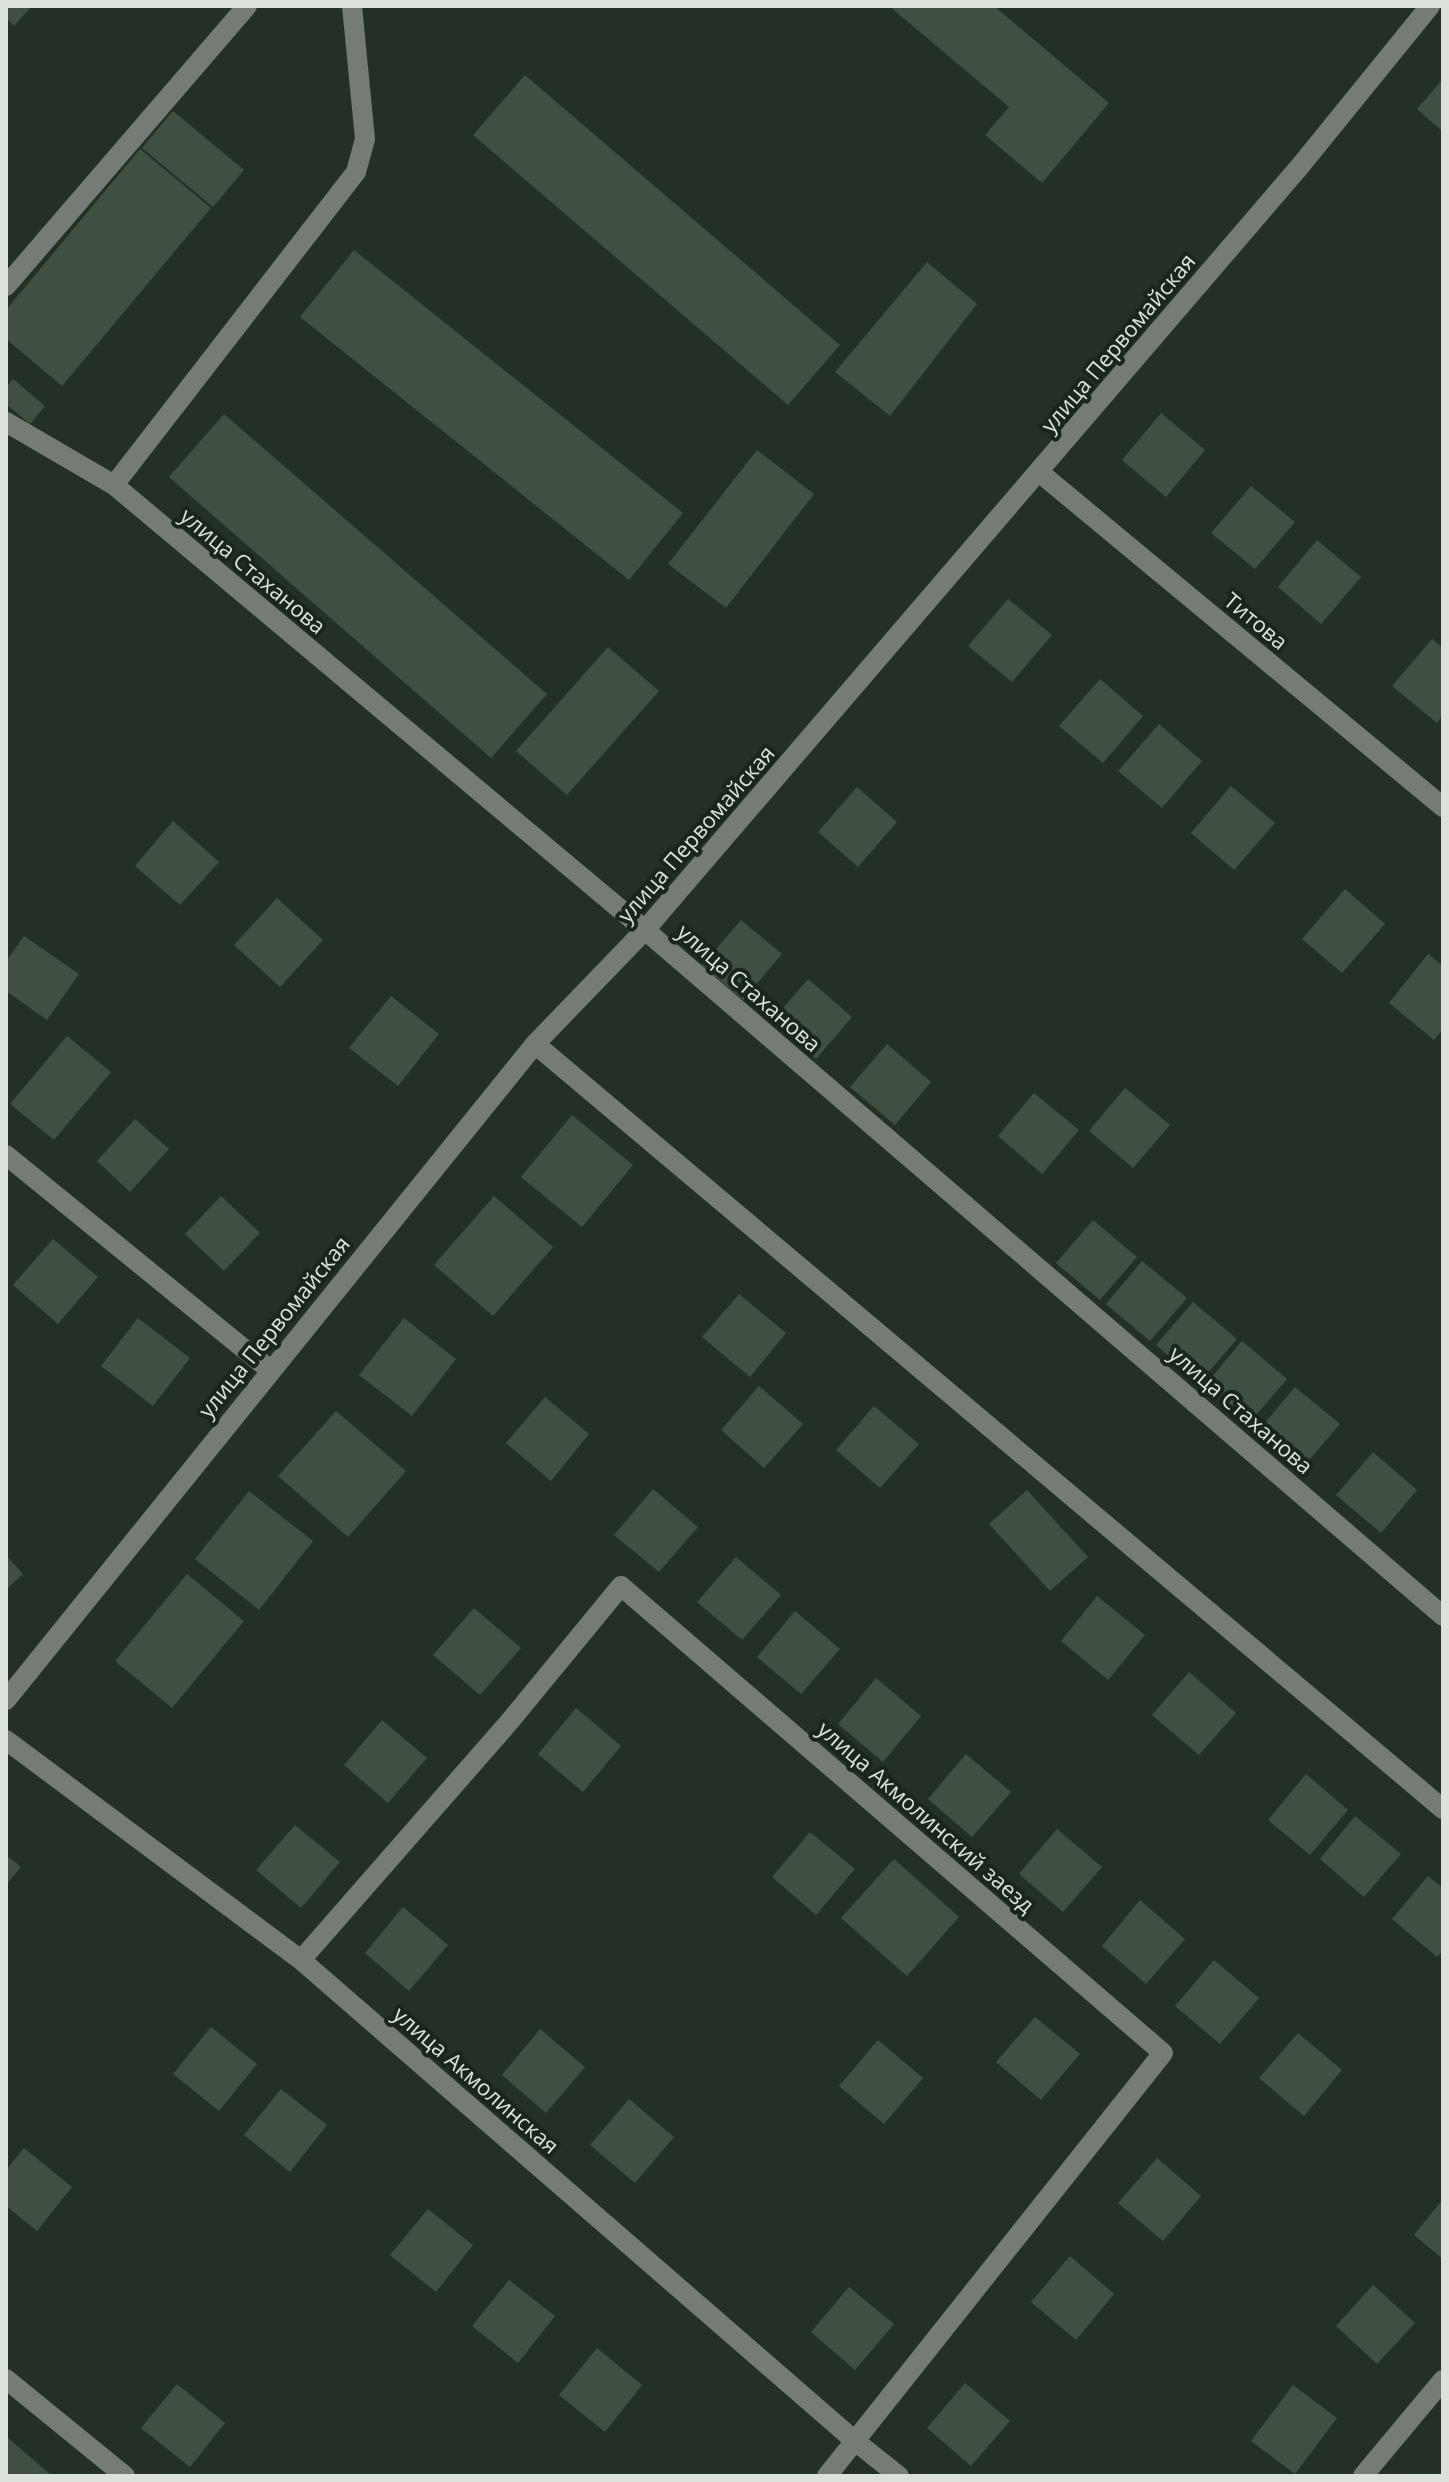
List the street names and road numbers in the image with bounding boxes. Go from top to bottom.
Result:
street label: улица Первомайская [1033,246,1201,438]
street label: улица Стаханова [174,500,333,640]
street label: Титова [1218,585,1295,656]
street label: улица Первомайская [610,738,781,928]
street label: улица Стаханова [671,916,828,1058]
street label: улица Первомайская [191,1229,356,1424]
street label: улица Стаханова [1163,1338,1320,1480]
street label: улица Акмолинский заезд [812,1714,1042,1919]
street label: улица Акмолинская [387,1999,566,2160]

